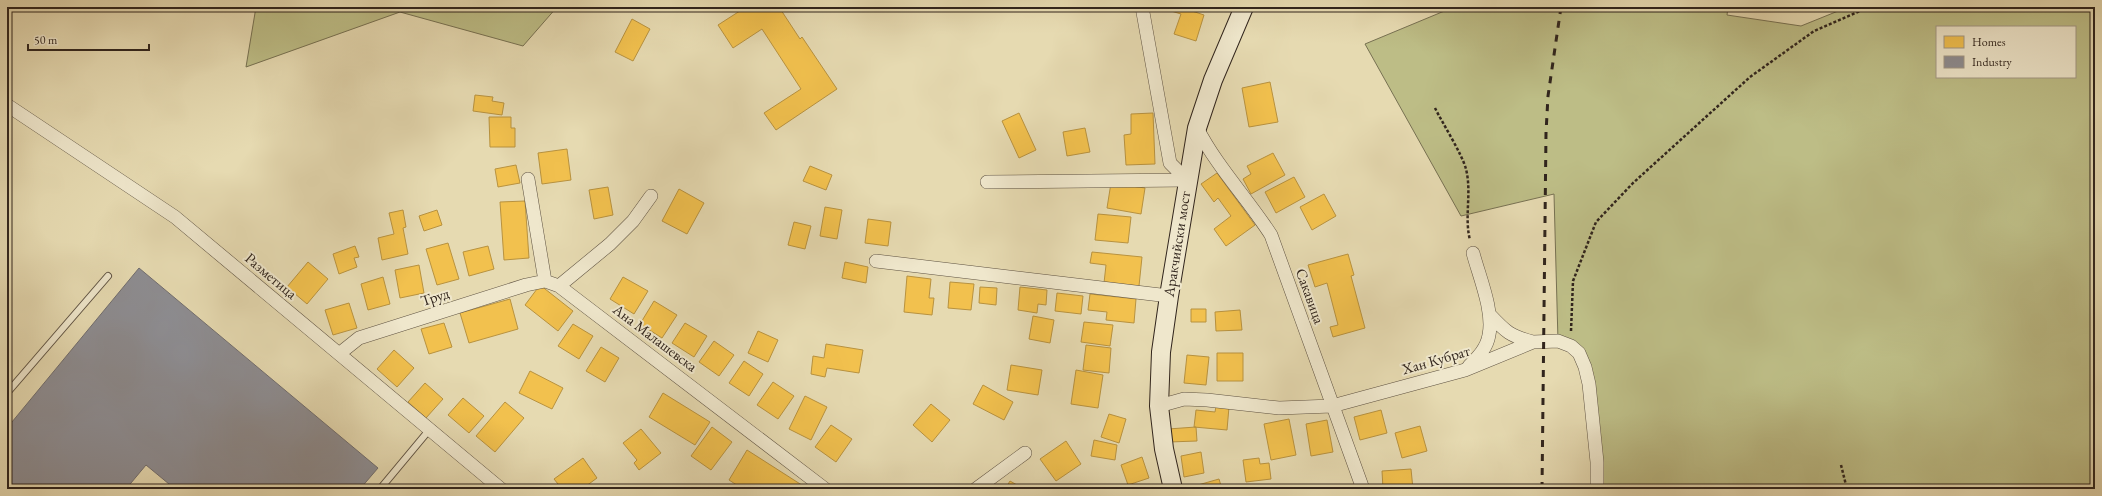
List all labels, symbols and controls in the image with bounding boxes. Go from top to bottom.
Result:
scale bar [28,26,149,52]
legend [1936,26,2076,78]
text: 50 m [34,32,58,48]
text: Homes [1972,34,2006,50]
text: Industry [1972,54,2012,70]
street label: Аракчийски мост [1159,190,1194,299]
street label: Разметица [241,248,301,303]
street label: Сакавица [1292,266,1329,326]
street label: Труд [418,283,452,310]
street label: Ана Малашевска [608,299,701,376]
street label: Хан Кубрат [1399,341,1472,379]

